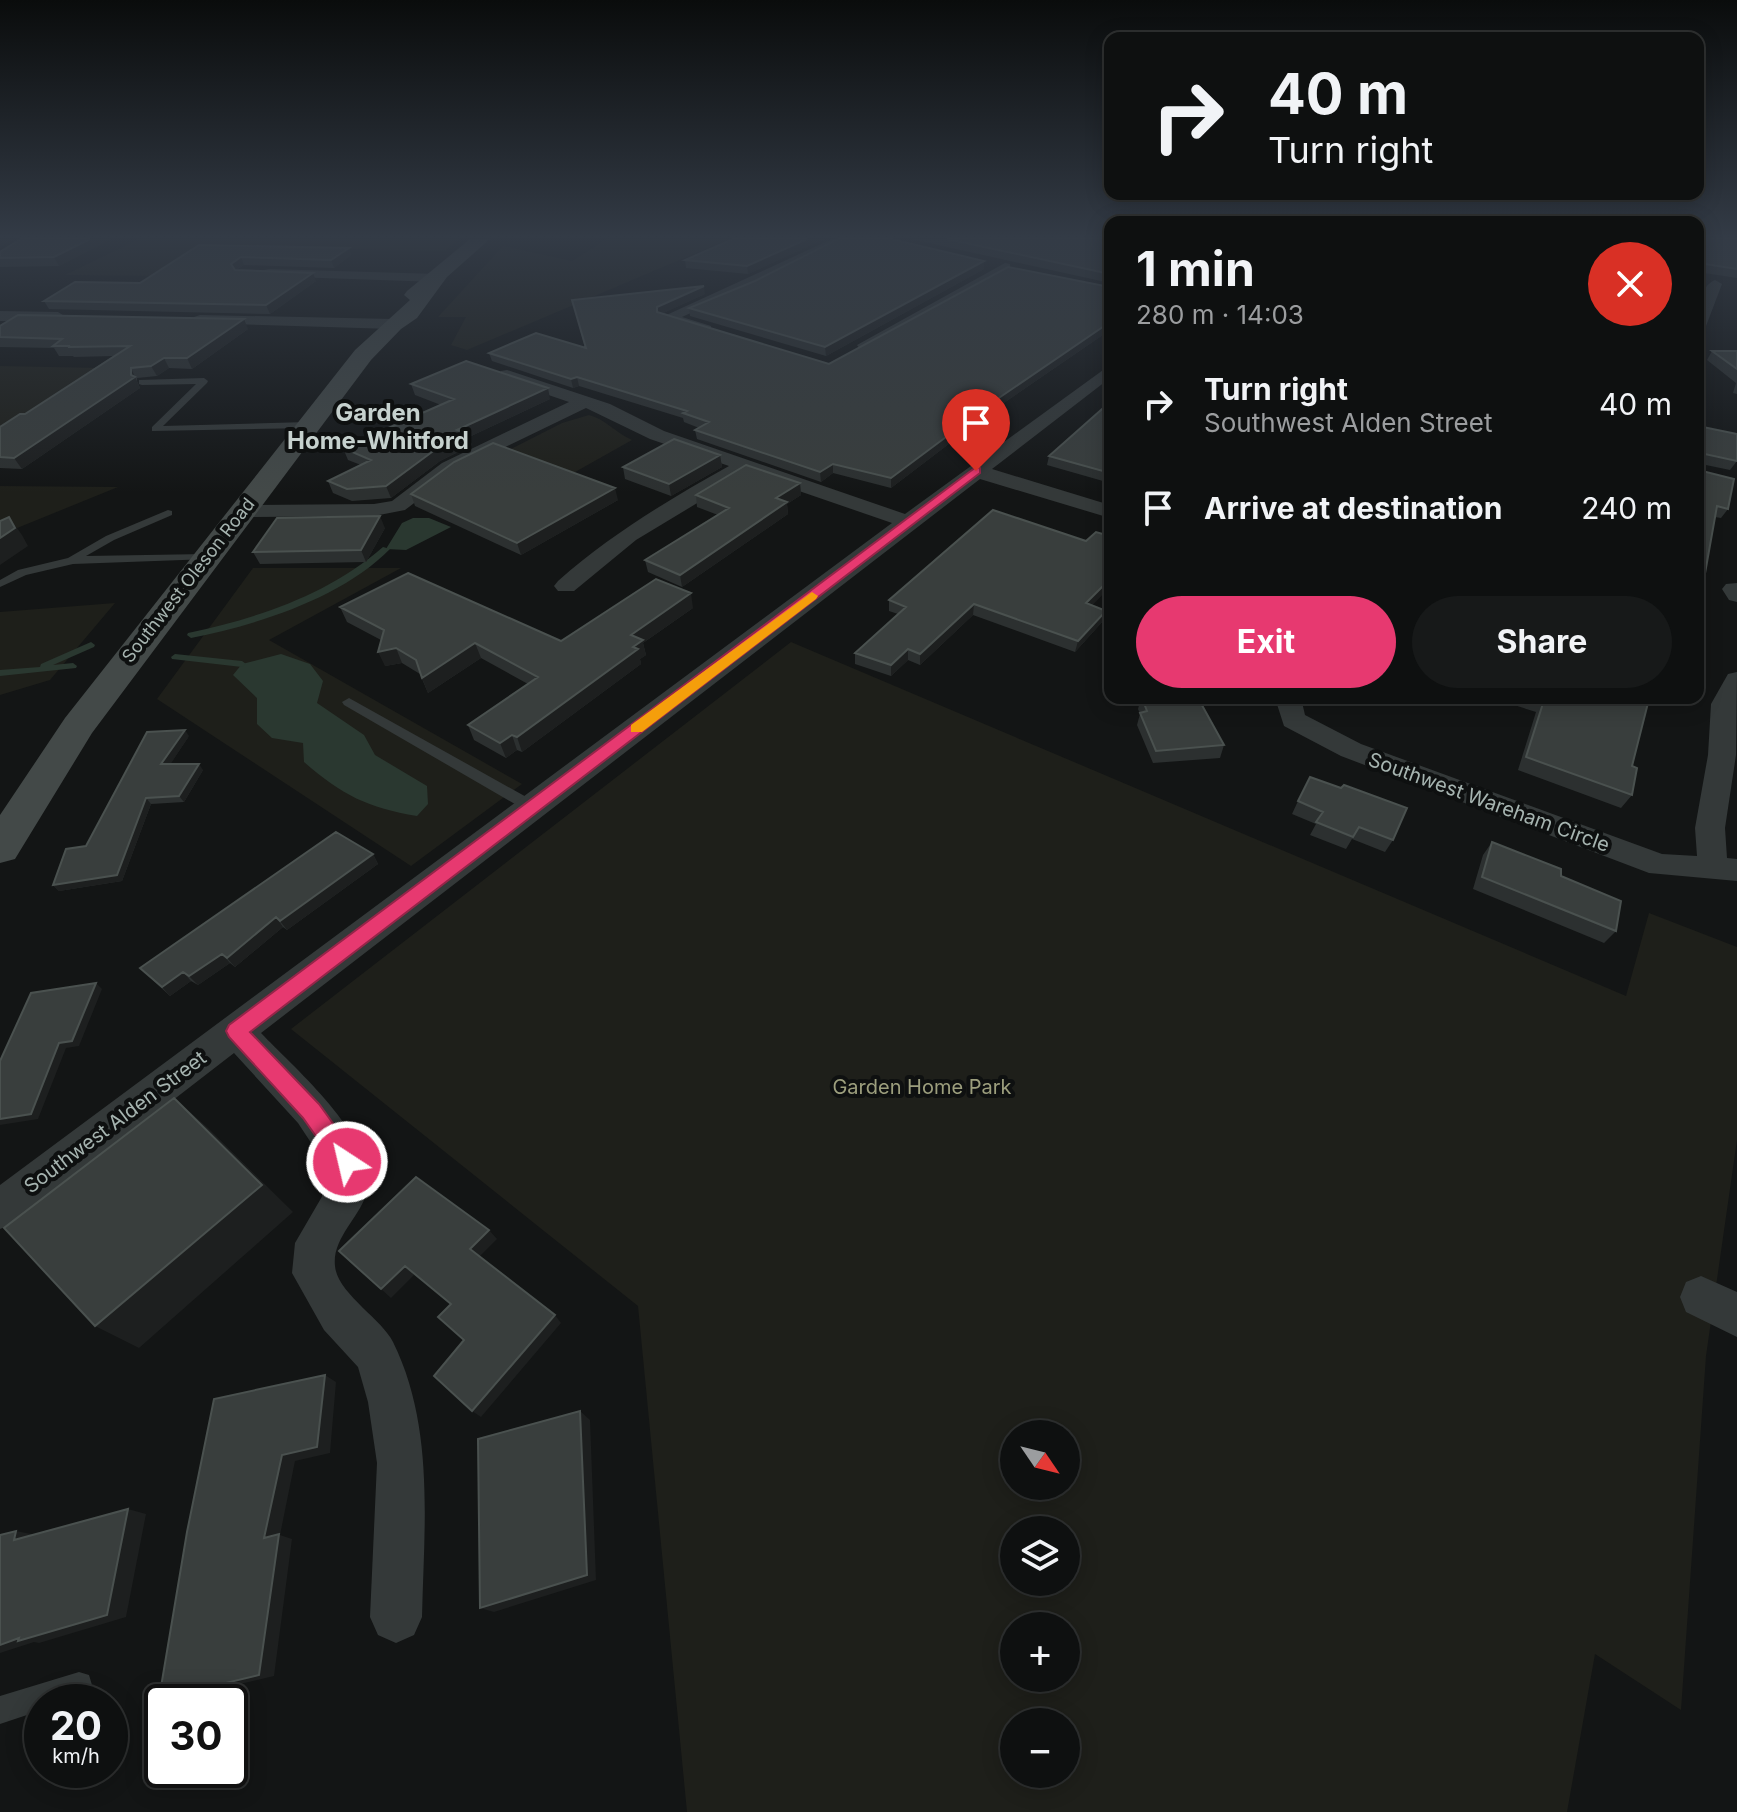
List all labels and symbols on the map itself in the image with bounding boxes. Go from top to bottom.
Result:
pin [942,389,1010,471]
district label: Garden Home-Whitford [287,398,469,455]
street label: Southwest Oleson Road [117,494,259,666]
street label: Southwest Wareham Circle [1365,747,1613,857]
street label: Southwest Alden Street [19,1045,211,1198]
park label: Garden Home Park [832,1075,1012,1099]
position arrow [305,1120,389,1204]
north arrow [1000,1420,1080,1500]
speed limit sign: 30 [144,1684,248,1788]

